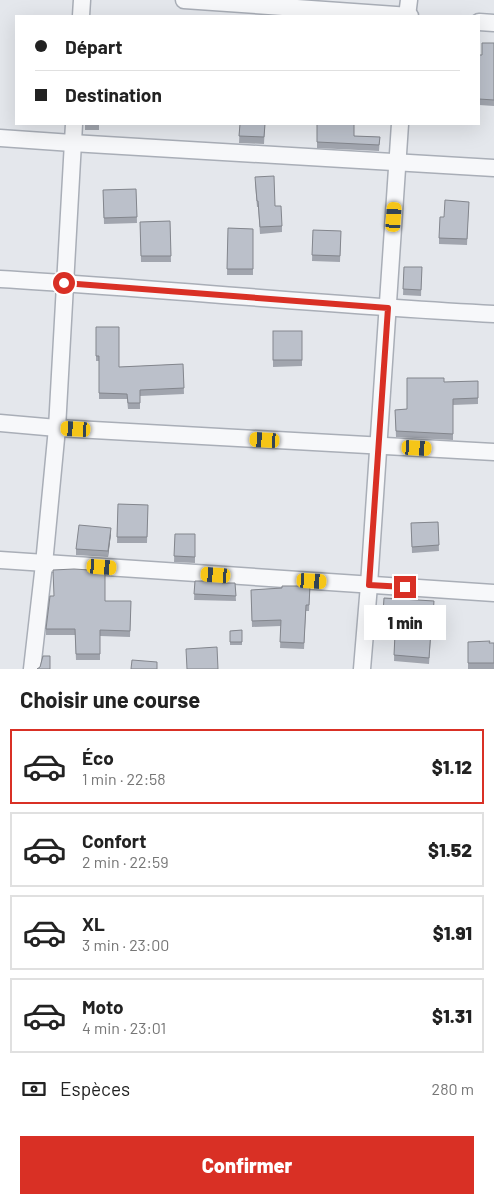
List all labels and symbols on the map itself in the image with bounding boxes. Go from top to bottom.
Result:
car [385,202,402,232]
route start [53,272,75,294]
car [60,421,91,437]
car [249,432,280,448]
car [401,440,432,456]
car [86,558,117,576]
car [200,566,231,584]
car [296,573,327,589]
route end [394,576,416,598]
callout: 1 min [364,604,446,640]

